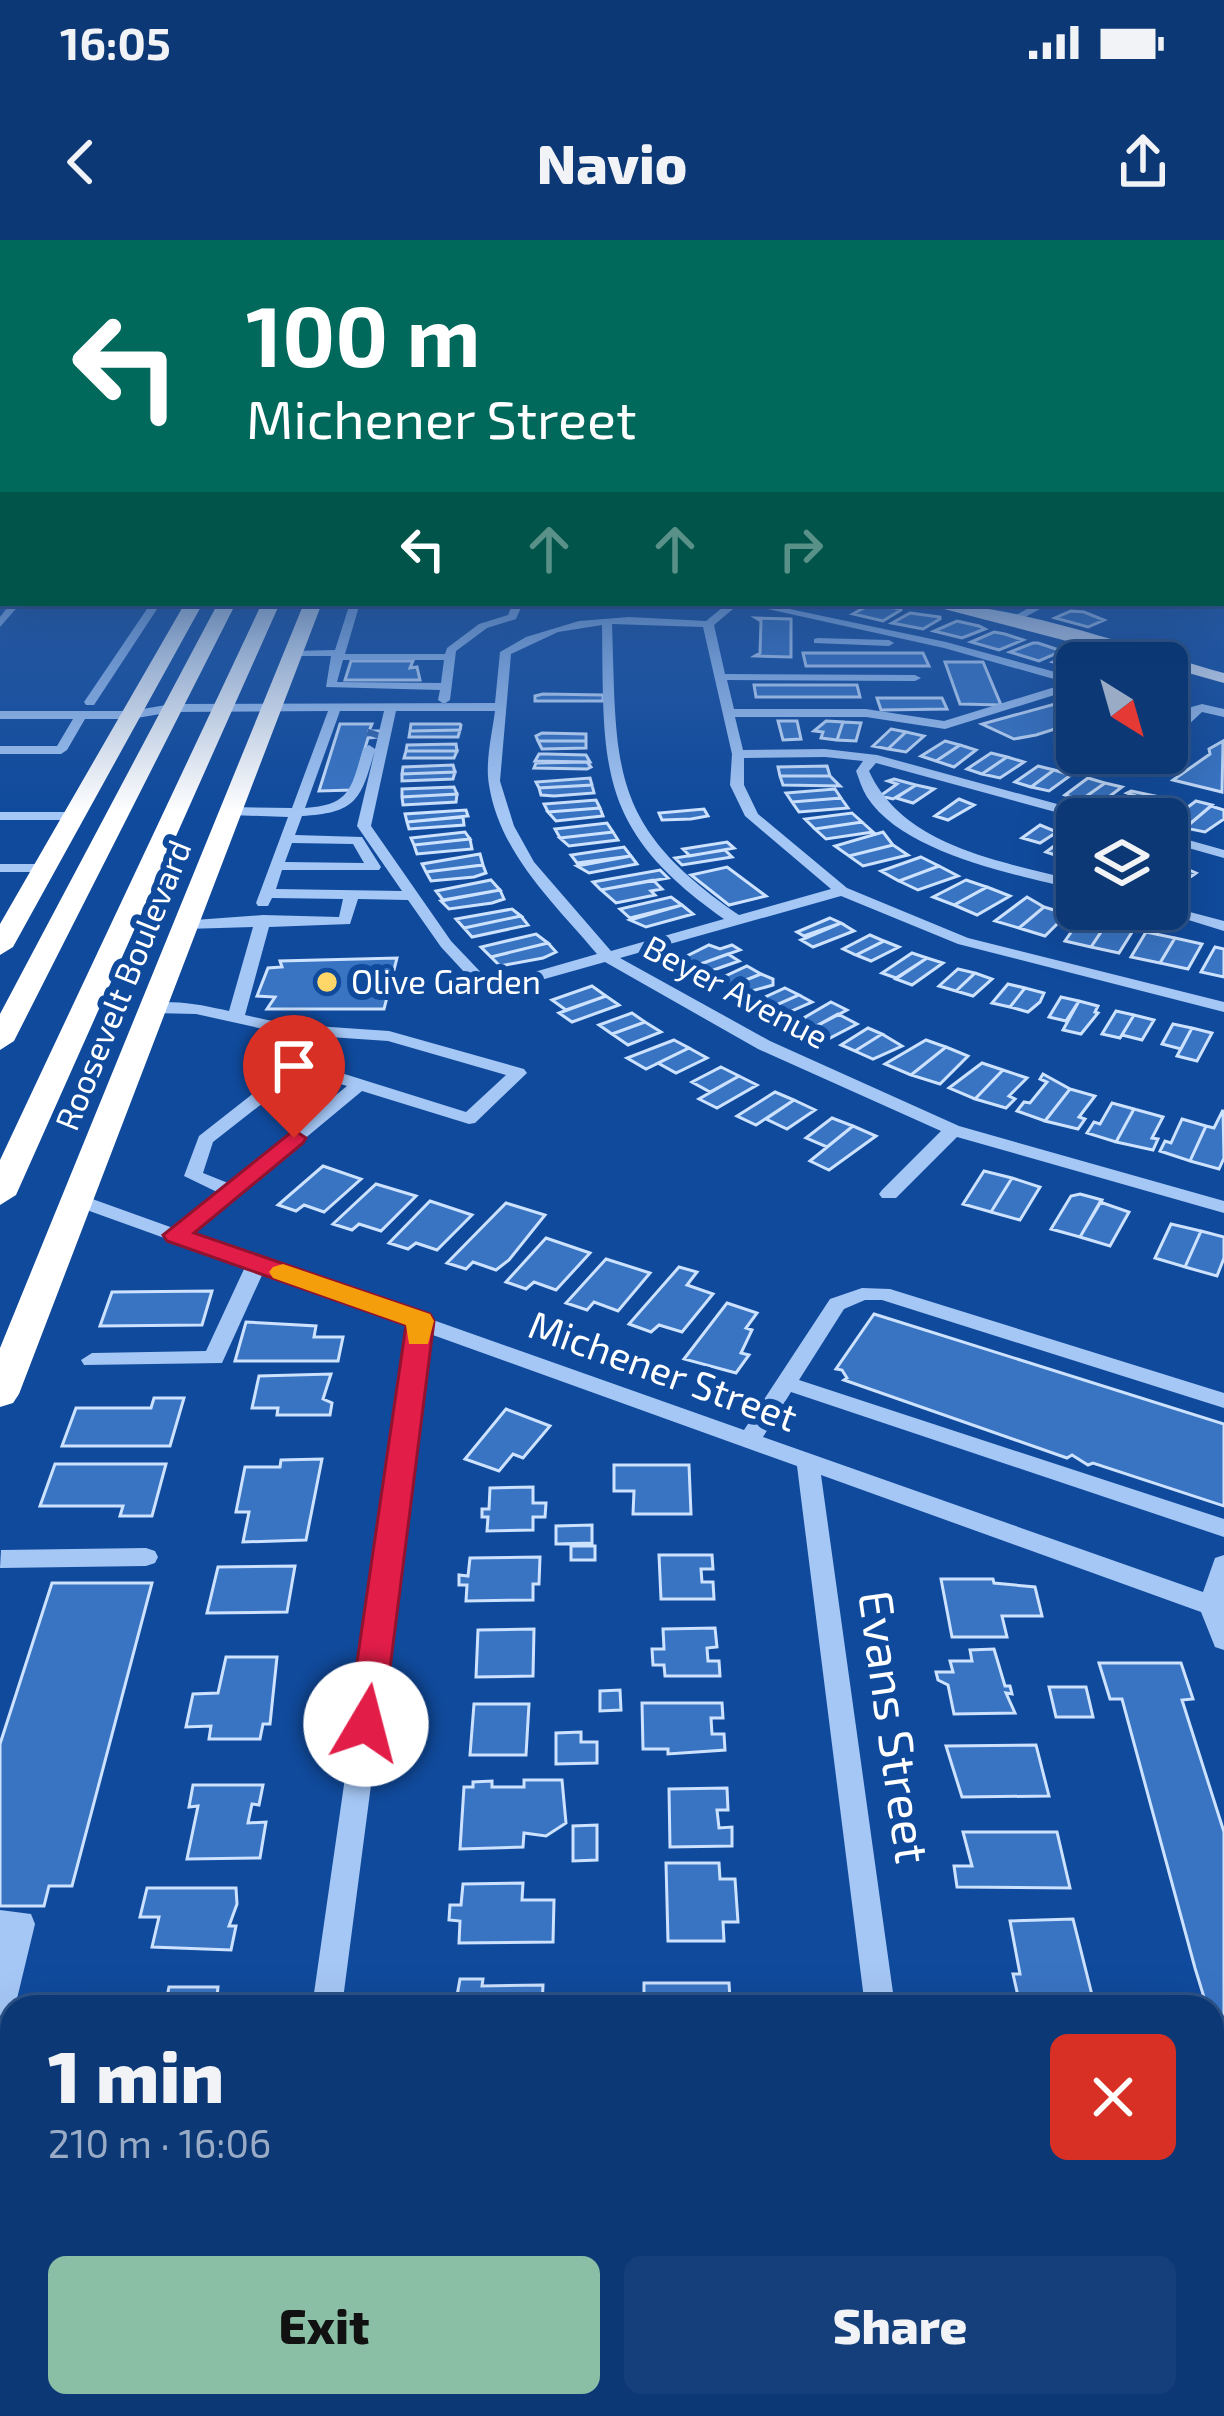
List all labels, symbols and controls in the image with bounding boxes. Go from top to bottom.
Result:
text: 16:05 [60,15,171,69]
icon: back [48,129,114,195]
icon: share [1110,129,1176,195]
text: Navio [537,130,687,195]
text: 100 m [246,283,480,384]
icon: left [48,288,204,444]
text: Michener Street [246,385,637,450]
icon: left [390,516,456,582]
icon: ahead [516,516,582,582]
icon: ahead [642,516,708,582]
icon: right [768,516,834,582]
north arrow [1056,642,1188,774]
map controls [1056,642,1188,930]
button: layers [1056,798,1188,930]
street label: Roosevelt Boulevard [46,834,199,1136]
street label: Beyer Avenue [638,926,835,1056]
place label: Olive Garden [351,961,541,1001]
marker: Olive Garden [314,969,340,995]
pin [243,1015,345,1138]
icon: arrive [261,1033,327,1099]
street label: Michener Street [523,1299,804,1440]
street label: Evans Street [848,1587,944,1867]
position arrow [303,1661,429,1787]
text: 1 min [48,2031,224,2117]
button: close [1050,2034,1176,2160]
text: 210 m · 16:06 [48,2119,271,2166]
button: Exit [48,2256,600,2394]
button: Share [624,2256,1176,2394]

